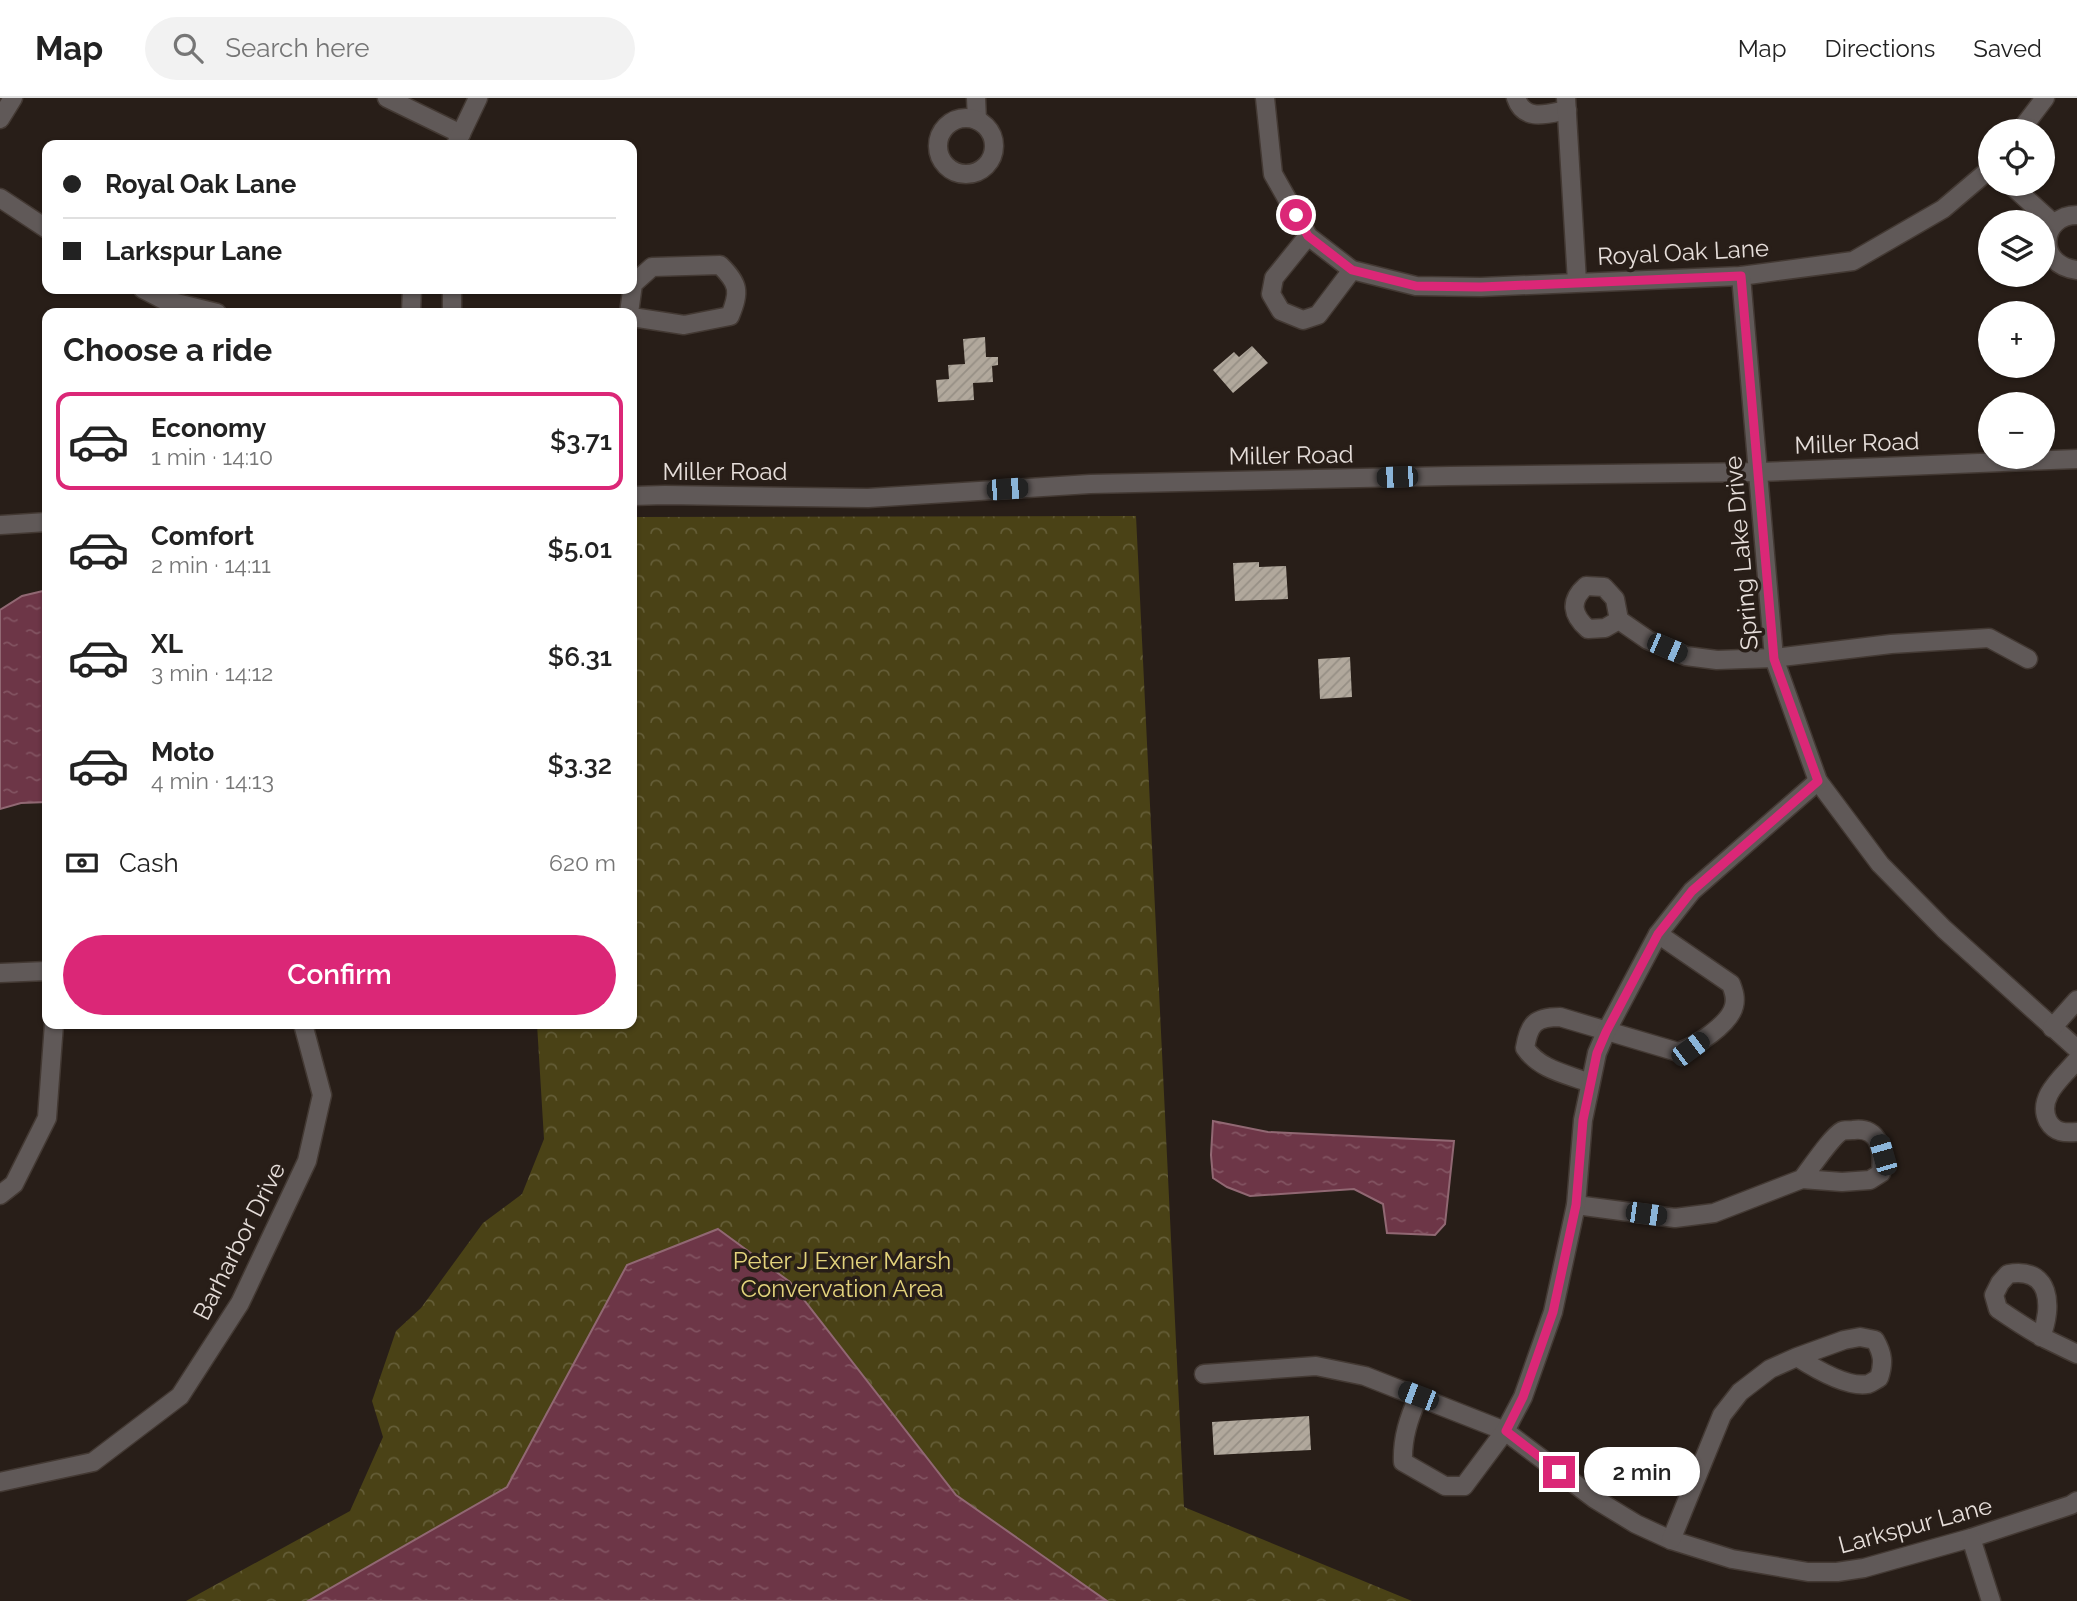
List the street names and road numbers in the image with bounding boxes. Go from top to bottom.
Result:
street label: Royal Oak Lane [1596,233,1770,271]
street label: Miller Road [1794,426,1920,460]
street label: Miller Road [1228,439,1354,471]
street label: Spring Lake Drive [1718,455,1764,651]
street label: Miller Road [663,457,787,486]
street label: Barharbor Drive [187,1157,291,1325]
street label: Larkspur Lane [1835,1491,1995,1559]

